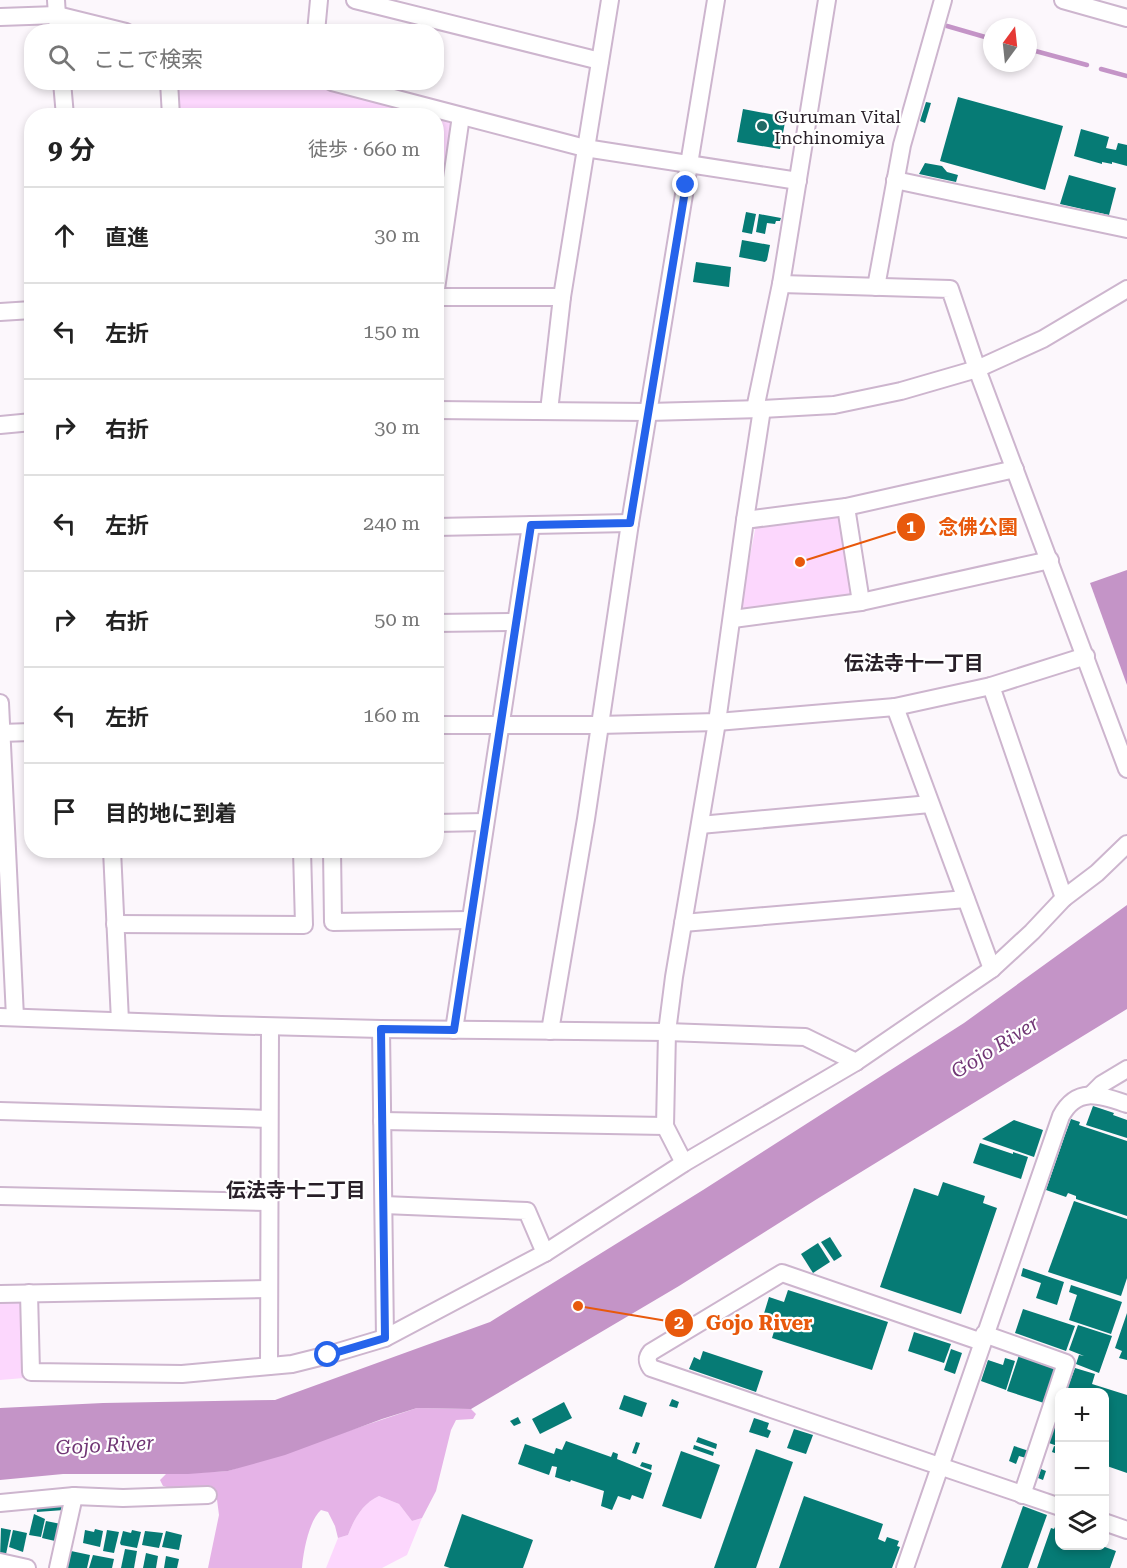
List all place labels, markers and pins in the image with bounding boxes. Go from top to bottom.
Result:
place label: Guruman Vital Inchinomiya [774,106,901,148]
marker: Guruman Vital Inchinomiya [755,119,769,133]
callout: 念佛公園 [896,508,1030,546]
callout: Gojo River [664,1304,824,1342]

